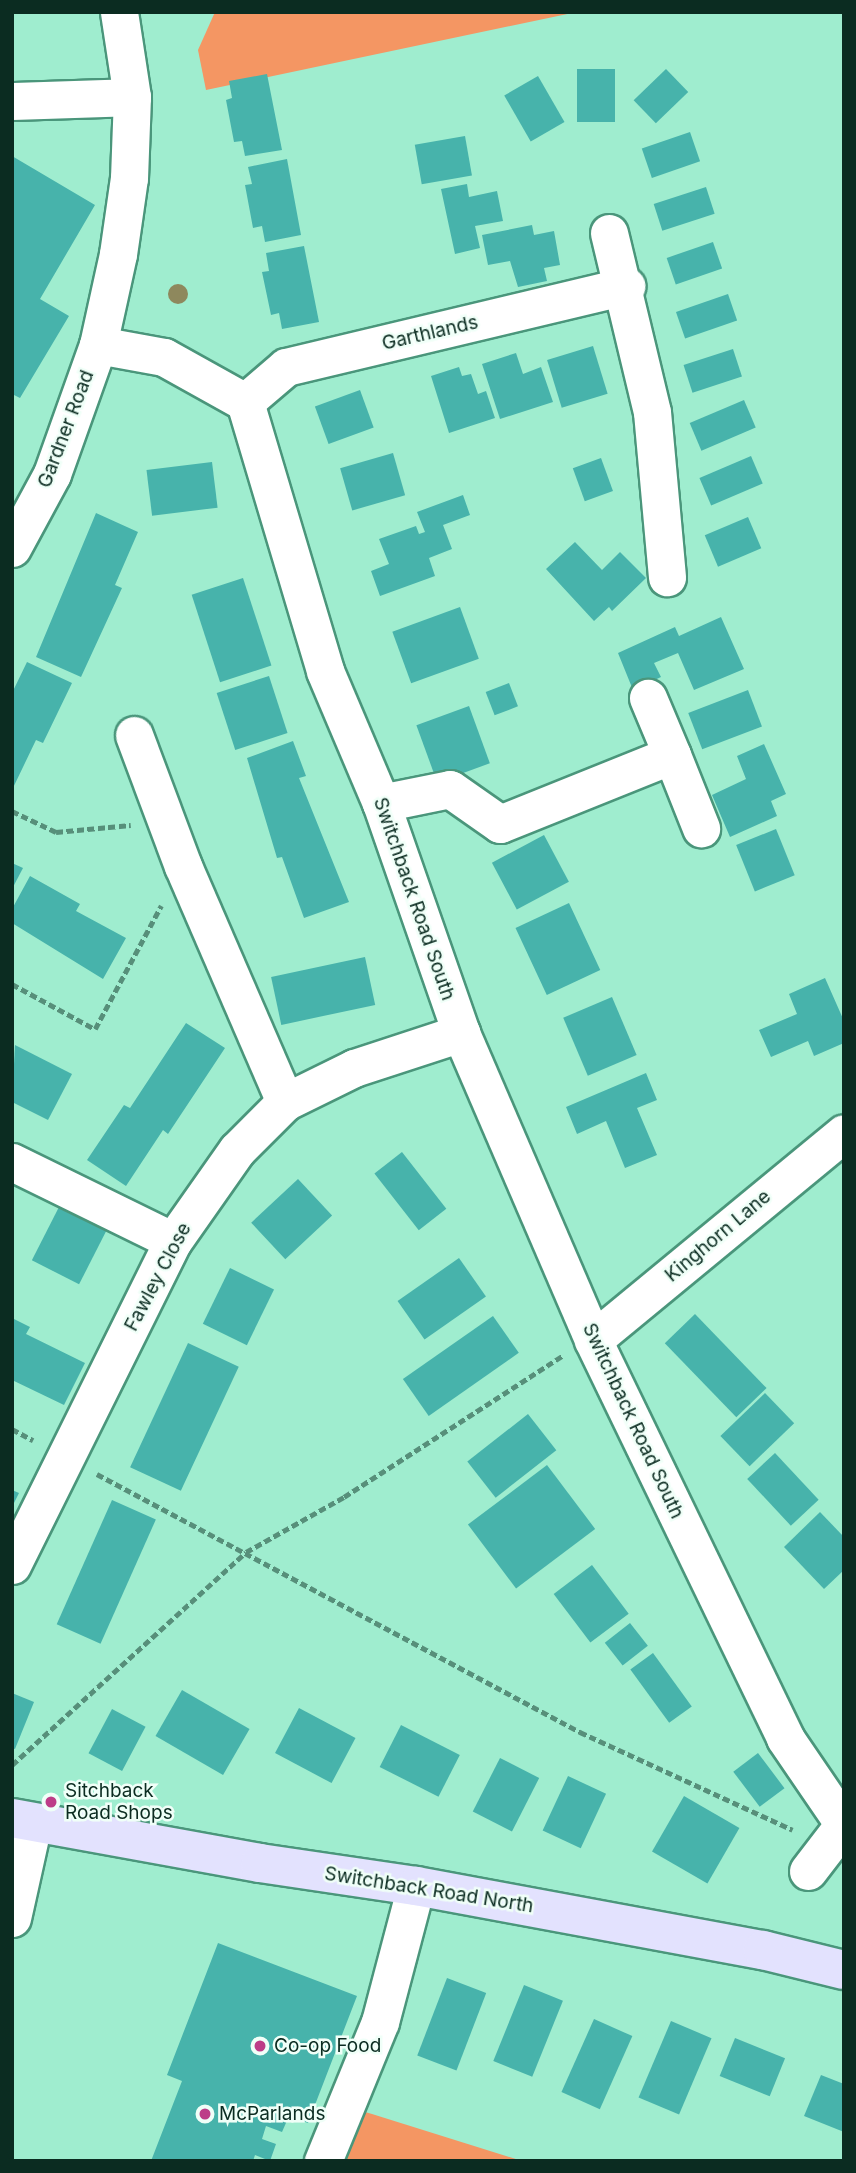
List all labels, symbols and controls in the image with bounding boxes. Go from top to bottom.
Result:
street label: Garthlands [380,311,480,355]
street label: Gardner Road [33,367,99,491]
street label: Switchback Road South [369,795,459,1003]
street label: Kinghorn Lane [661,1185,775,1287]
street label: Fawley Close [120,1219,196,1335]
street label: Switchback Road South [578,1320,688,1522]
place label: Sitchback Road Shops [65,1780,173,1824]
marker: Sitchback Road Shops [43,1794,59,1810]
street label: Switchback Road North [323,1862,535,1918]
place label: Co-op Food [274,2035,381,2057]
marker: Co-op Food [252,2038,268,2054]
place label: McParlands [219,2103,325,2125]
marker: McParlands [197,2106,213,2122]

